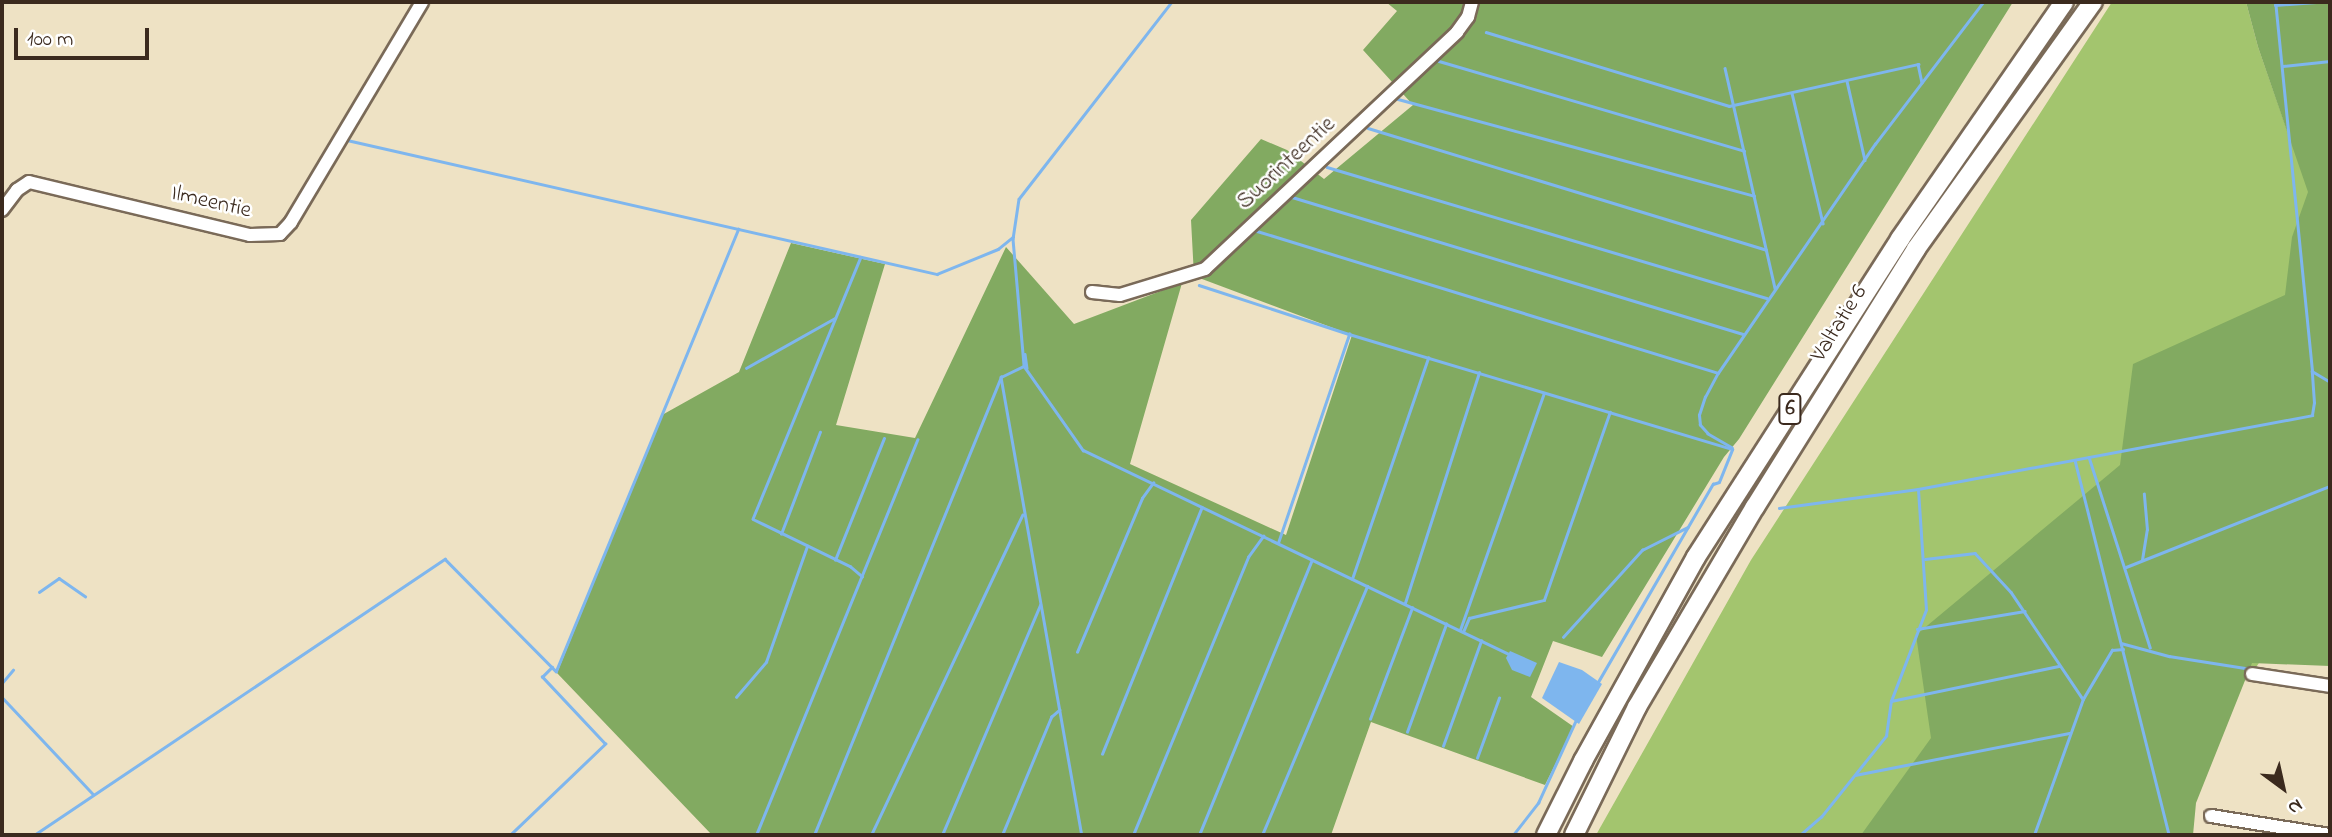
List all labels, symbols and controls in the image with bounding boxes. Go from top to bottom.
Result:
scale bar [18,14,152,58]
text: 100 m [27,25,73,55]
street label: Suorinteentie [1232,112,1342,216]
street label: Ilmeentie [168,180,254,226]
street label: Valtatie 6 [1806,281,1874,367]
road number: 6 [1778,392,1802,426]
north arrow [2248,753,2318,823]
text: N [2282,791,2307,821]

